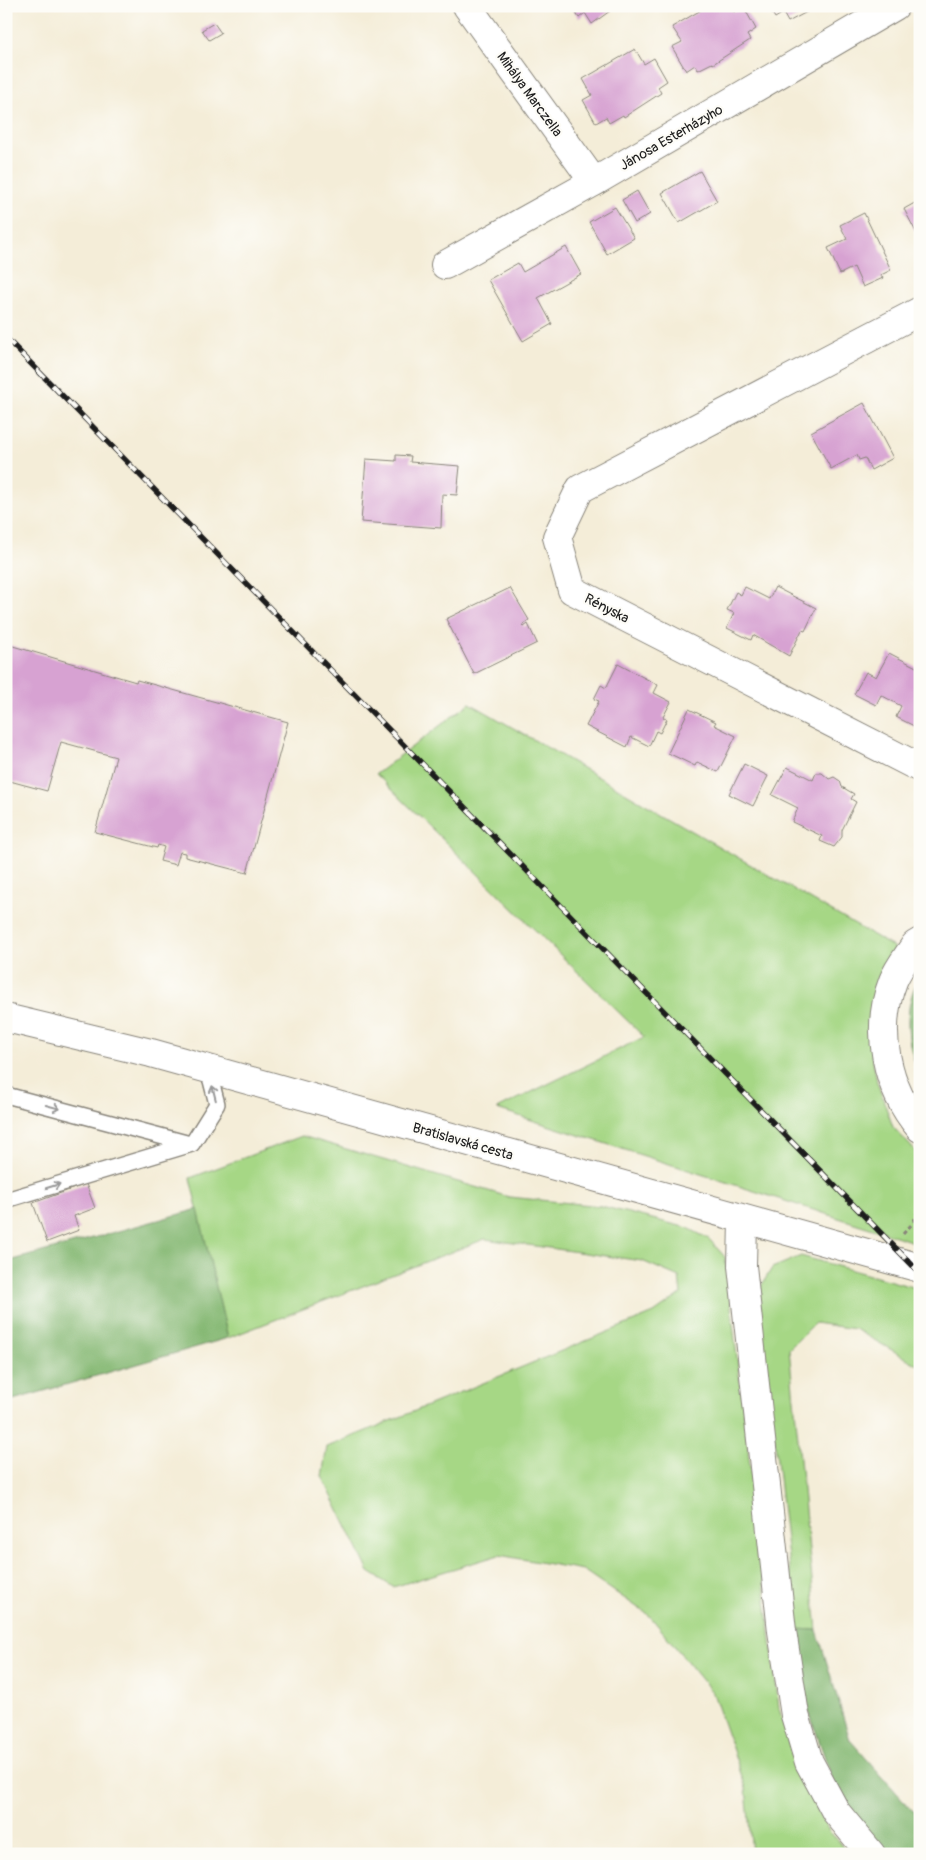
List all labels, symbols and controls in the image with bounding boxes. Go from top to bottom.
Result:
street label: Mihálya Marczella [493,49,566,140]
street label: Jánosa Esterházyho [617,101,726,174]
street label: Rényska [582,590,632,627]
one-way arrow [209,1085,218,1101]
one-way arrow [45,1103,61,1112]
street label: Bratislavská cesta [411,1119,515,1164]
one-way arrow [45,1180,61,1190]

